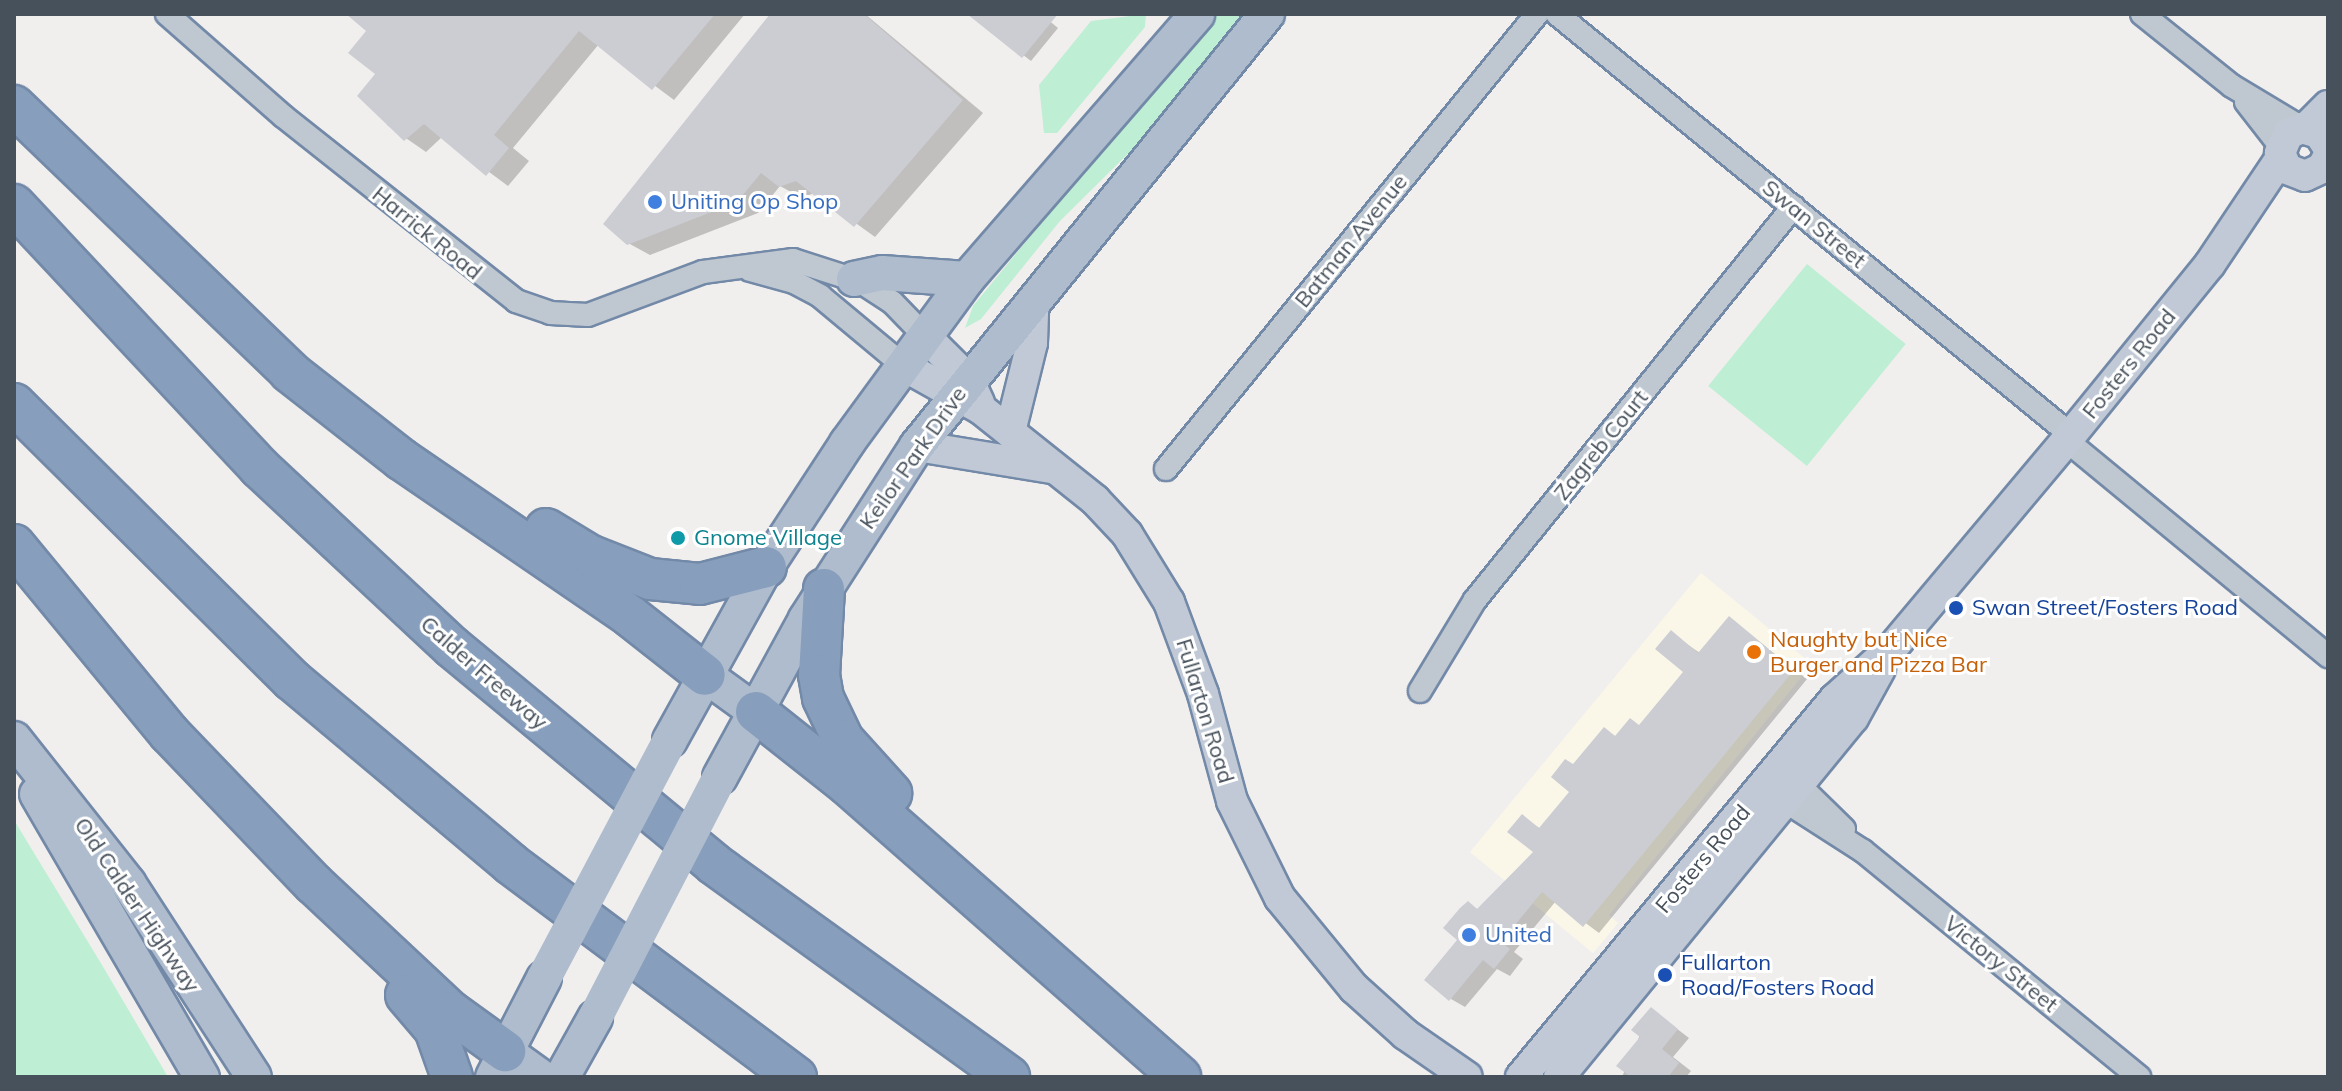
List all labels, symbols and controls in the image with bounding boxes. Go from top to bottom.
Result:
street label: Batman Avenue [1289,169,1413,313]
street label: Swan Street [1757,174,1871,274]
street label: Harrick Road [367,181,487,285]
place label: Uniting Op Shop [671,189,838,215]
marker: Uniting Op Shop [646,193,664,211]
street label: Fosters Road [2077,304,2181,424]
street label: Keilor Park Drive [854,382,972,534]
street label: Zagreb Court [1549,385,1653,505]
place label: Gnome Village [694,525,842,551]
marker: Gnome Village [669,529,687,547]
place label: Swan Street/Fosters Road [1972,595,2238,621]
marker: Swan Street/Fosters Road [1947,599,1965,617]
street label: Calder Freeway [415,611,553,735]
place label: Naughty but Nice Burger and Pizza Bar [1770,626,1987,678]
street label: Fullarton Road [1170,636,1240,786]
marker: Naughty but Nice Burger and Pizza Bar [1745,643,1763,661]
street label: Fosters Road [1650,799,1756,919]
street label: Old Calder Highway [69,813,205,997]
street label: Victory Street [1939,910,2063,1018]
place label: United [1485,922,1552,948]
marker: United [1460,926,1478,944]
place label: Fullarton Road/Fosters Road [1681,949,1875,1000]
marker: Fullarton Road/Fosters Road [1656,966,1674,984]

